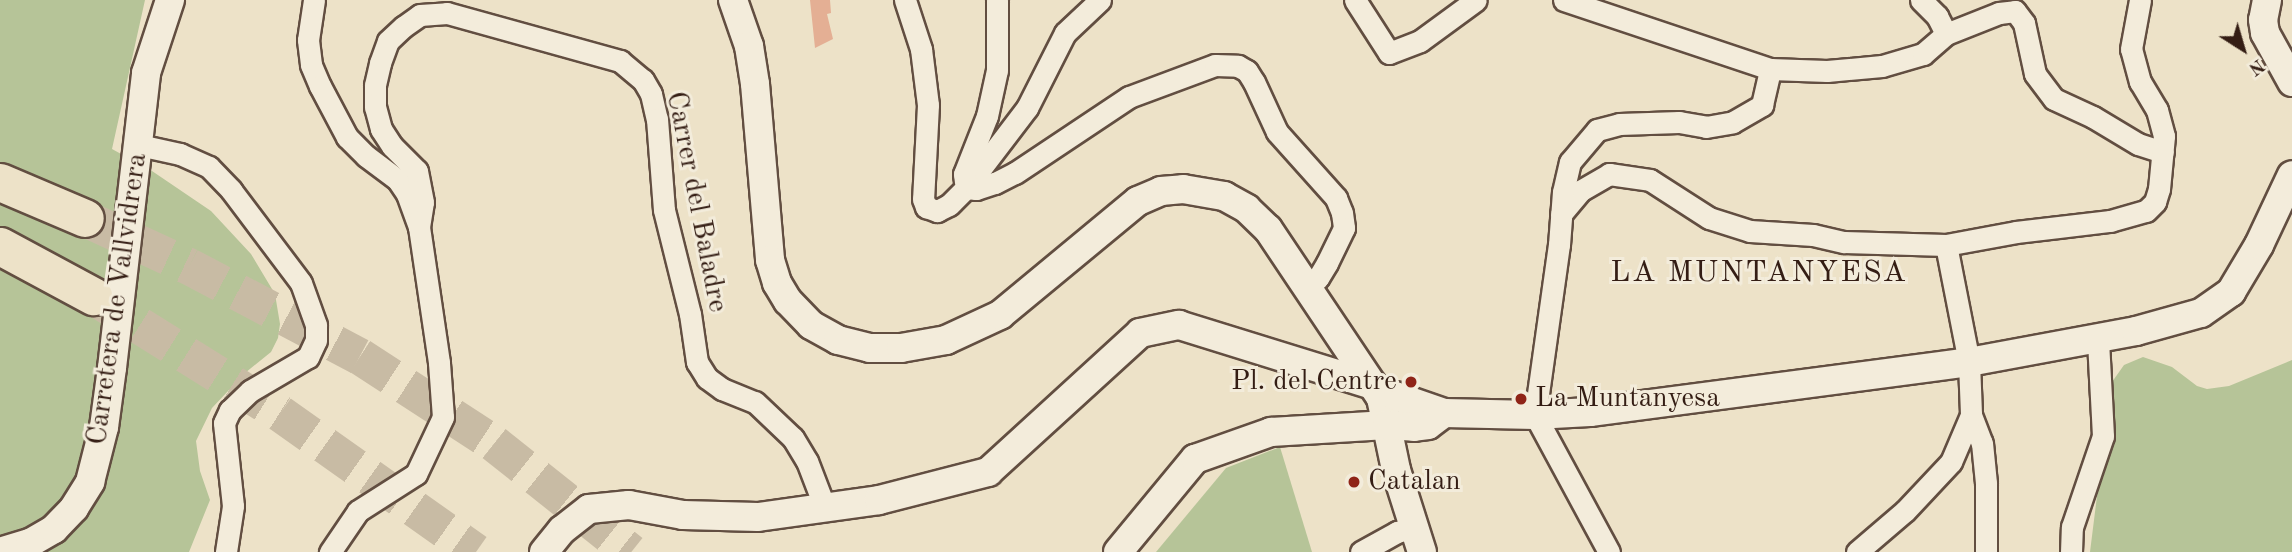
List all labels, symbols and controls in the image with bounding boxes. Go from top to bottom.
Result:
north arrow [2208,14,2278,84]
text: N [2244,54,2267,78]
street label: Carrer del Baladre [658,89,734,315]
street label: Carretera de Vallvidrera [81,151,155,447]
district label: LA MUNTANYESA [1612,255,1906,291]
place label: Pl. del Centre [1231,365,1397,399]
marker: Pl. del Centre [1403,374,1419,390]
place label: La Muntanyesa [1535,382,1720,416]
marker: La Muntanyesa [1513,391,1529,407]
place label: Catalan [1368,465,1461,499]
marker: Catalan [1346,474,1362,490]

